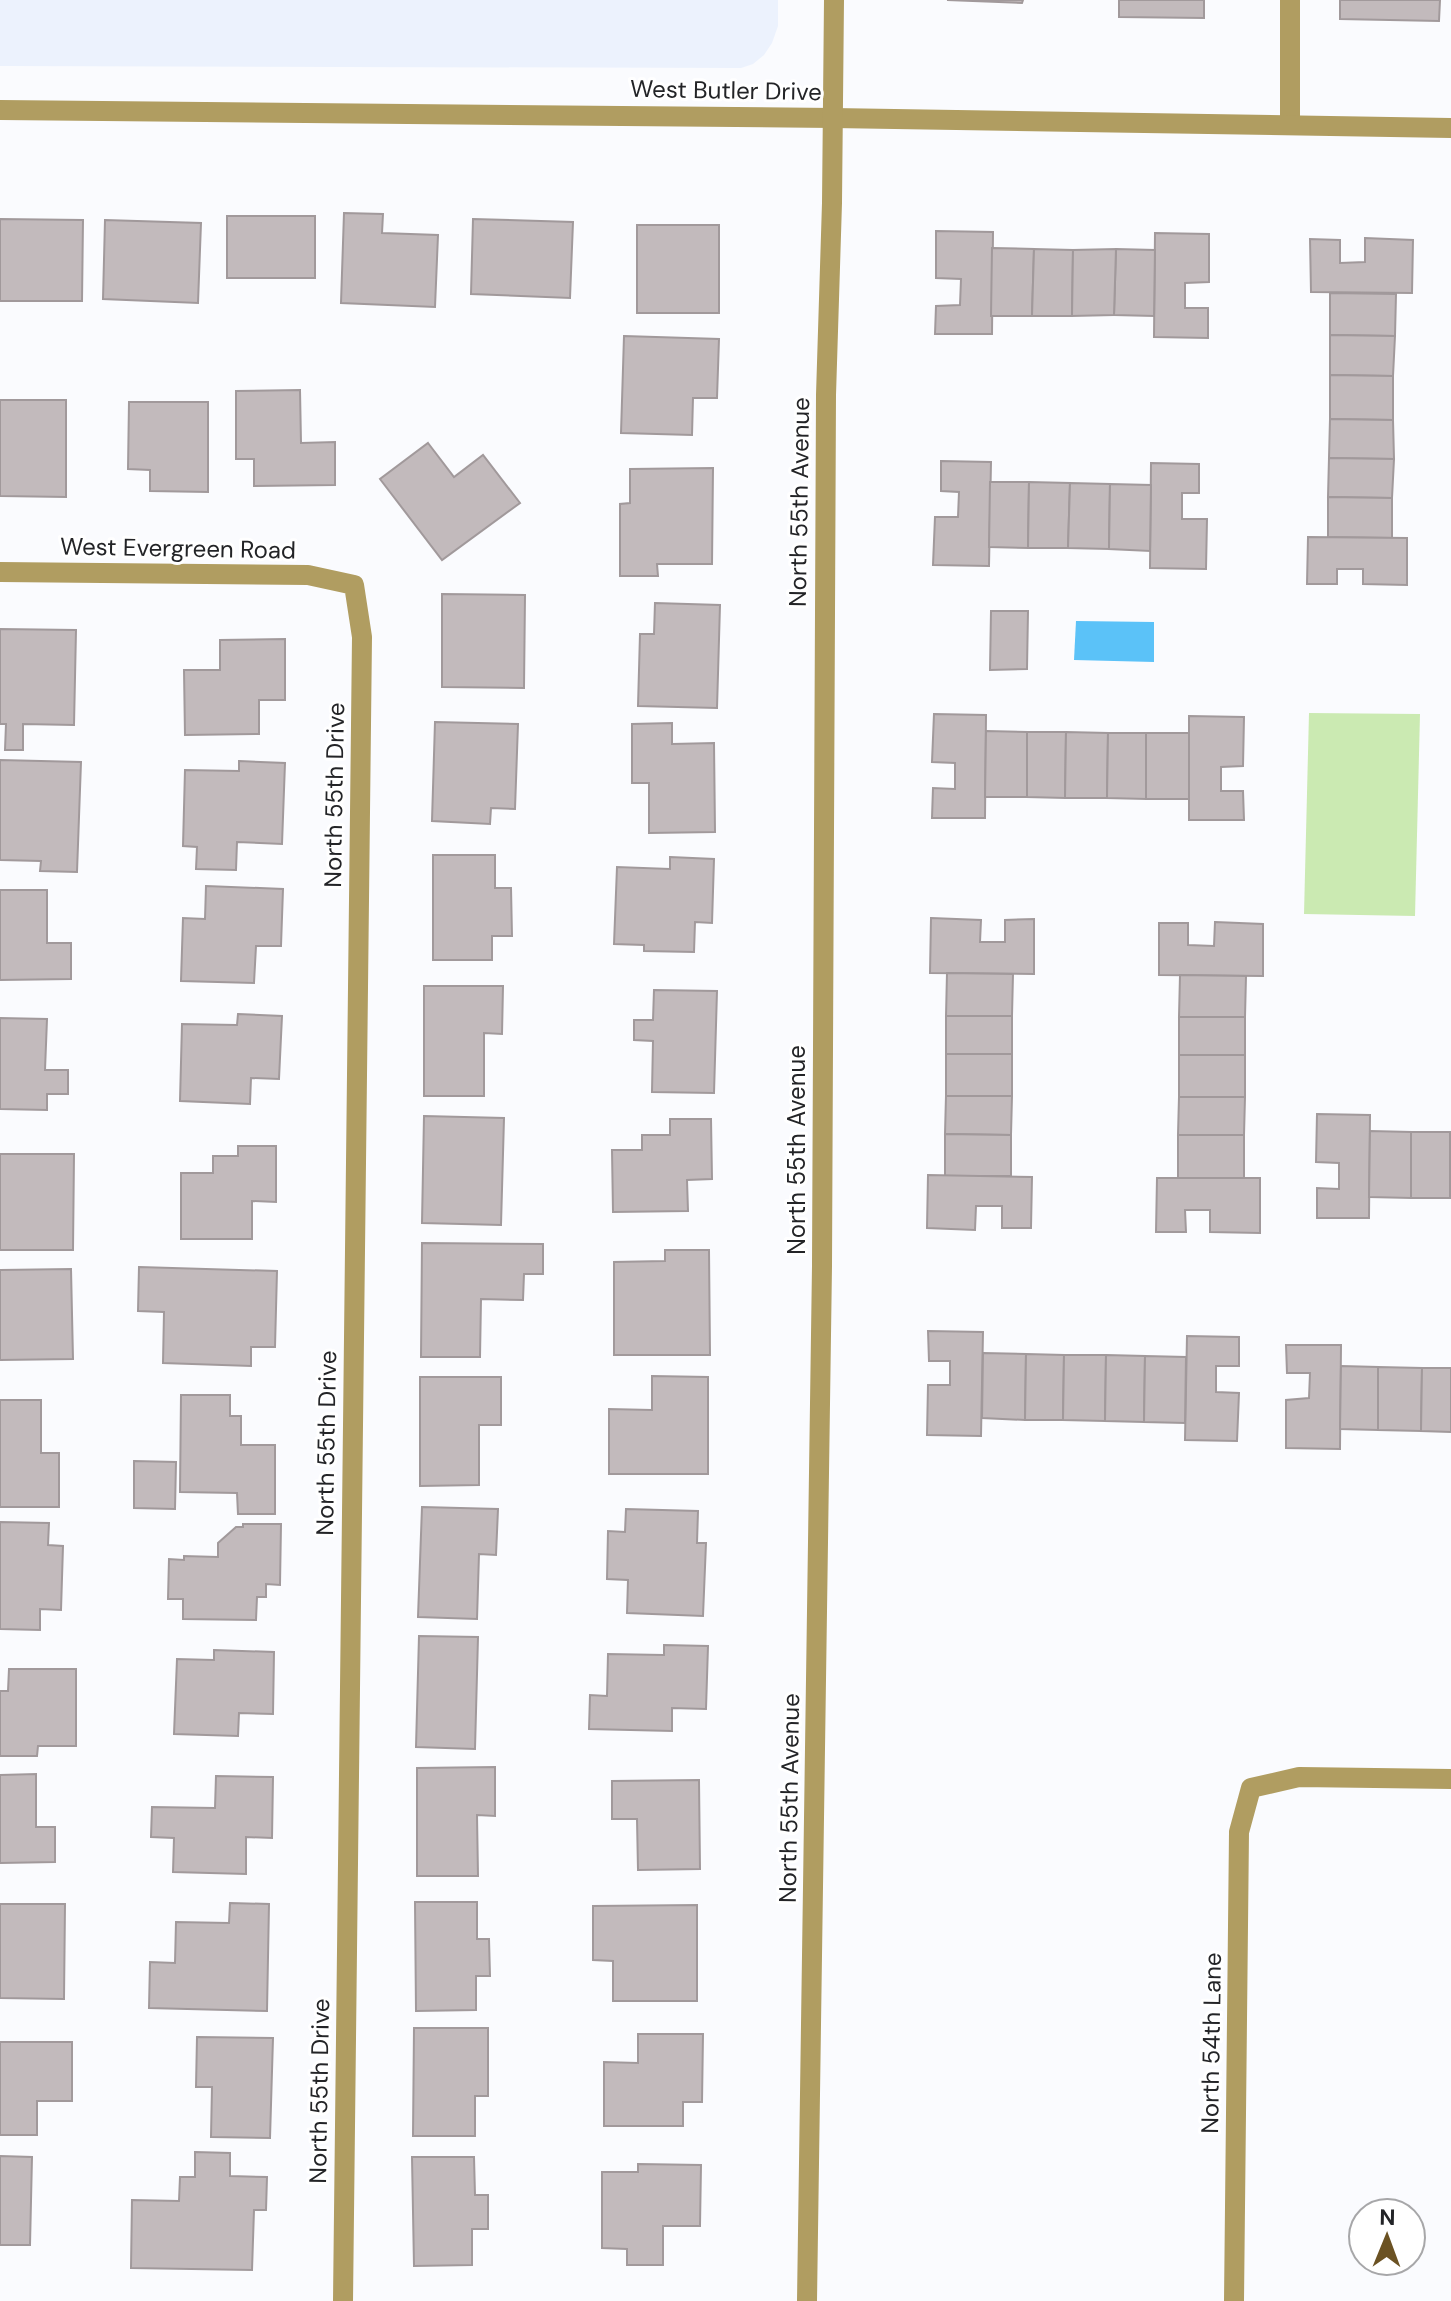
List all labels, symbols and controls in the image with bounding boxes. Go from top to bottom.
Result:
street label: West Butler Drive [630,73,822,107]
street label: North 55th Avenue [782,397,816,607]
street label: West Evergreen Road [60,530,296,566]
street label: North 55th Drive [317,702,351,888]
street label: North 55th Avenue [781,1045,812,1255]
street label: North 55th Drive [309,1350,343,1536]
street label: North 55th Avenue [772,1693,806,1903]
street label: North 54th Lane [1194,1952,1228,2134]
street label: North 55th Drive [302,1998,336,2184]
north arrow [1347,2197,1427,2277]
text: N [1379,2203,1396,2232]

